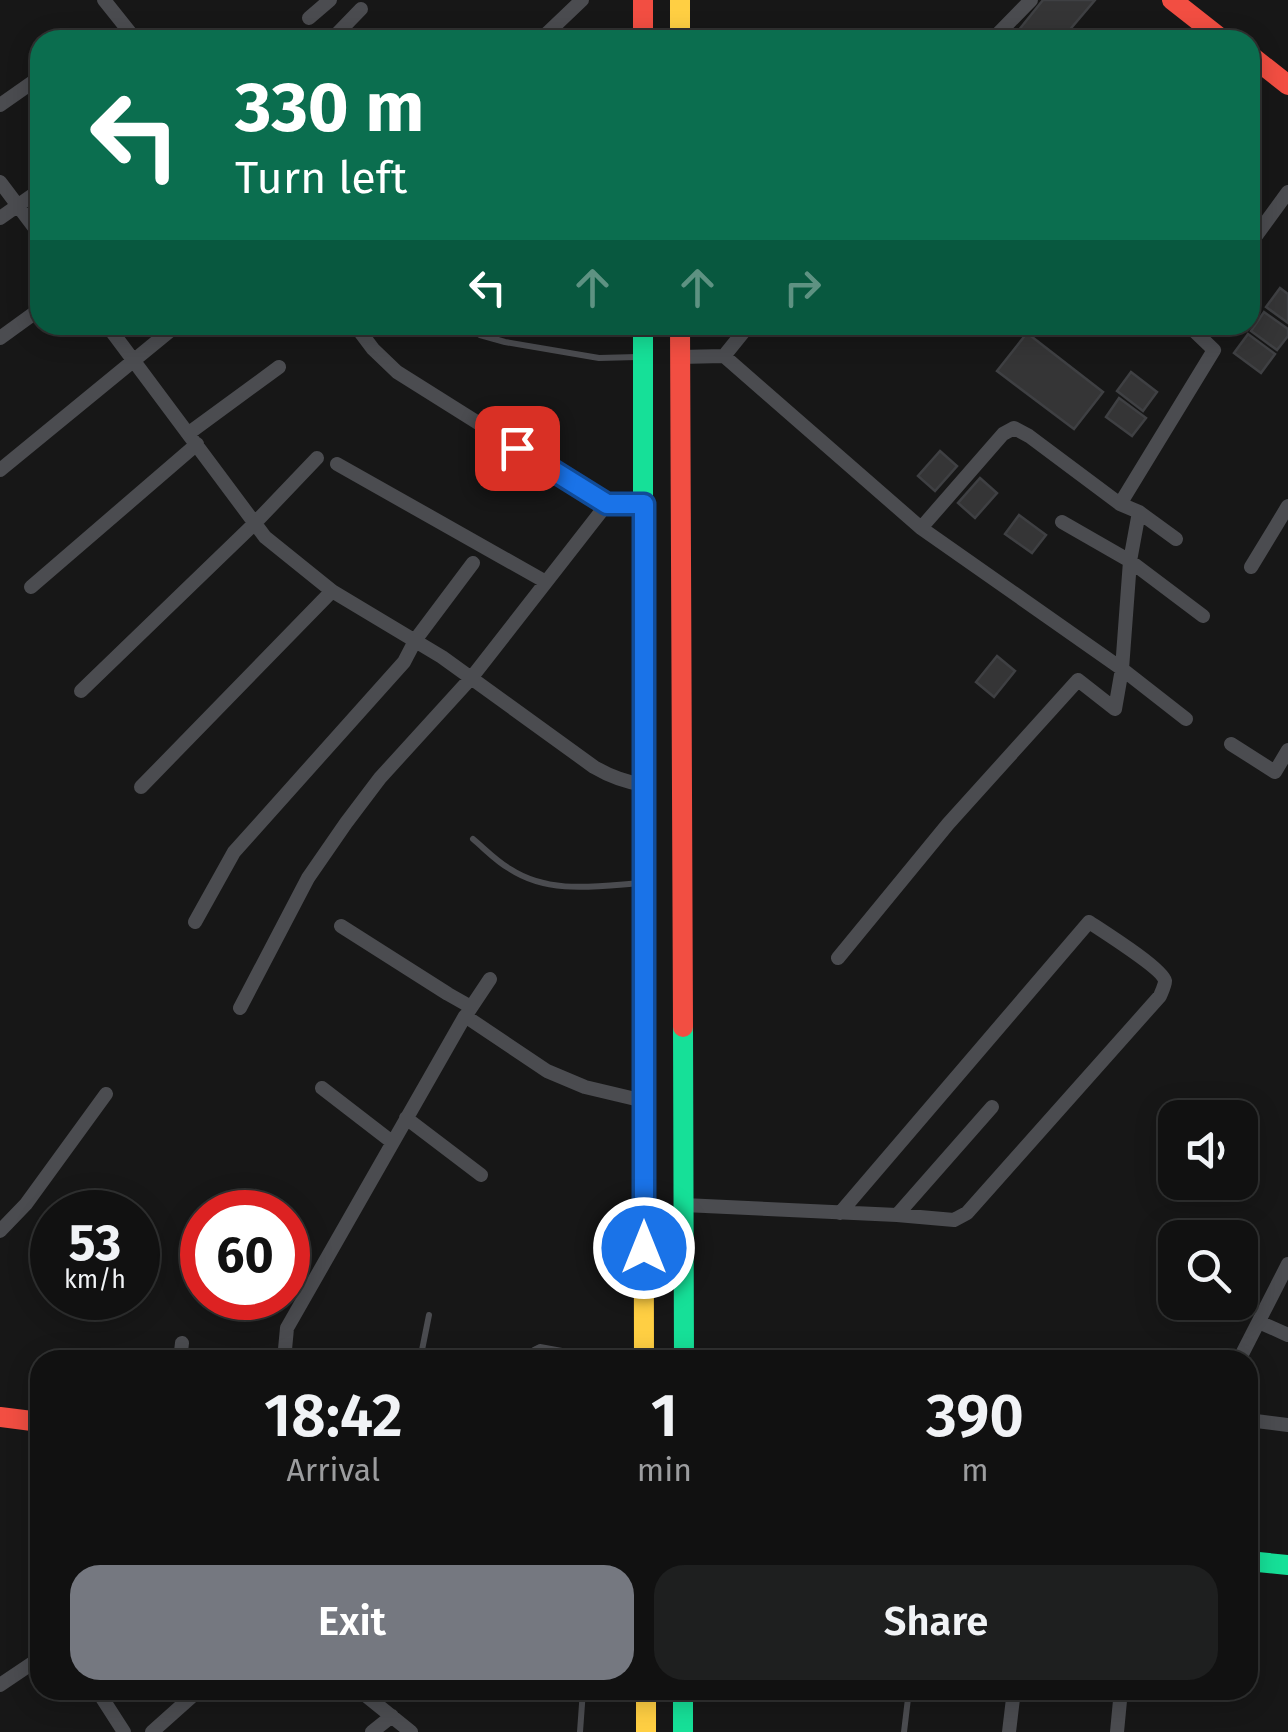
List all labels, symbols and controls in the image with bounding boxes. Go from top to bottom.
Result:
text: 330 m [235,66,425,150]
icon: left [70,70,200,200]
text: Turn left [235,151,407,205]
icon: left [460,260,515,315]
icon: ahead [565,260,620,315]
icon: ahead [670,260,725,315]
icon: right [775,260,830,315]
pin [475,406,560,491]
icon: arrive [490,421,545,476]
map controls [1158,1100,1258,1320]
button: sound [1158,1100,1258,1200]
speed limit sign: 60 [180,1190,310,1320]
position arrow [592,1196,696,1300]
text: 53 [69,1213,121,1273]
button: search [1158,1220,1258,1320]
text: km/h [64,1265,126,1295]
text: 18:42 [264,1380,403,1452]
text: 1 [651,1380,678,1452]
text: 390 [926,1380,1024,1452]
text: Arrival [286,1451,380,1489]
text: min [637,1451,692,1489]
text: m [961,1451,989,1489]
button: Exit [70,1565,634,1680]
button: Share [654,1565,1218,1680]

